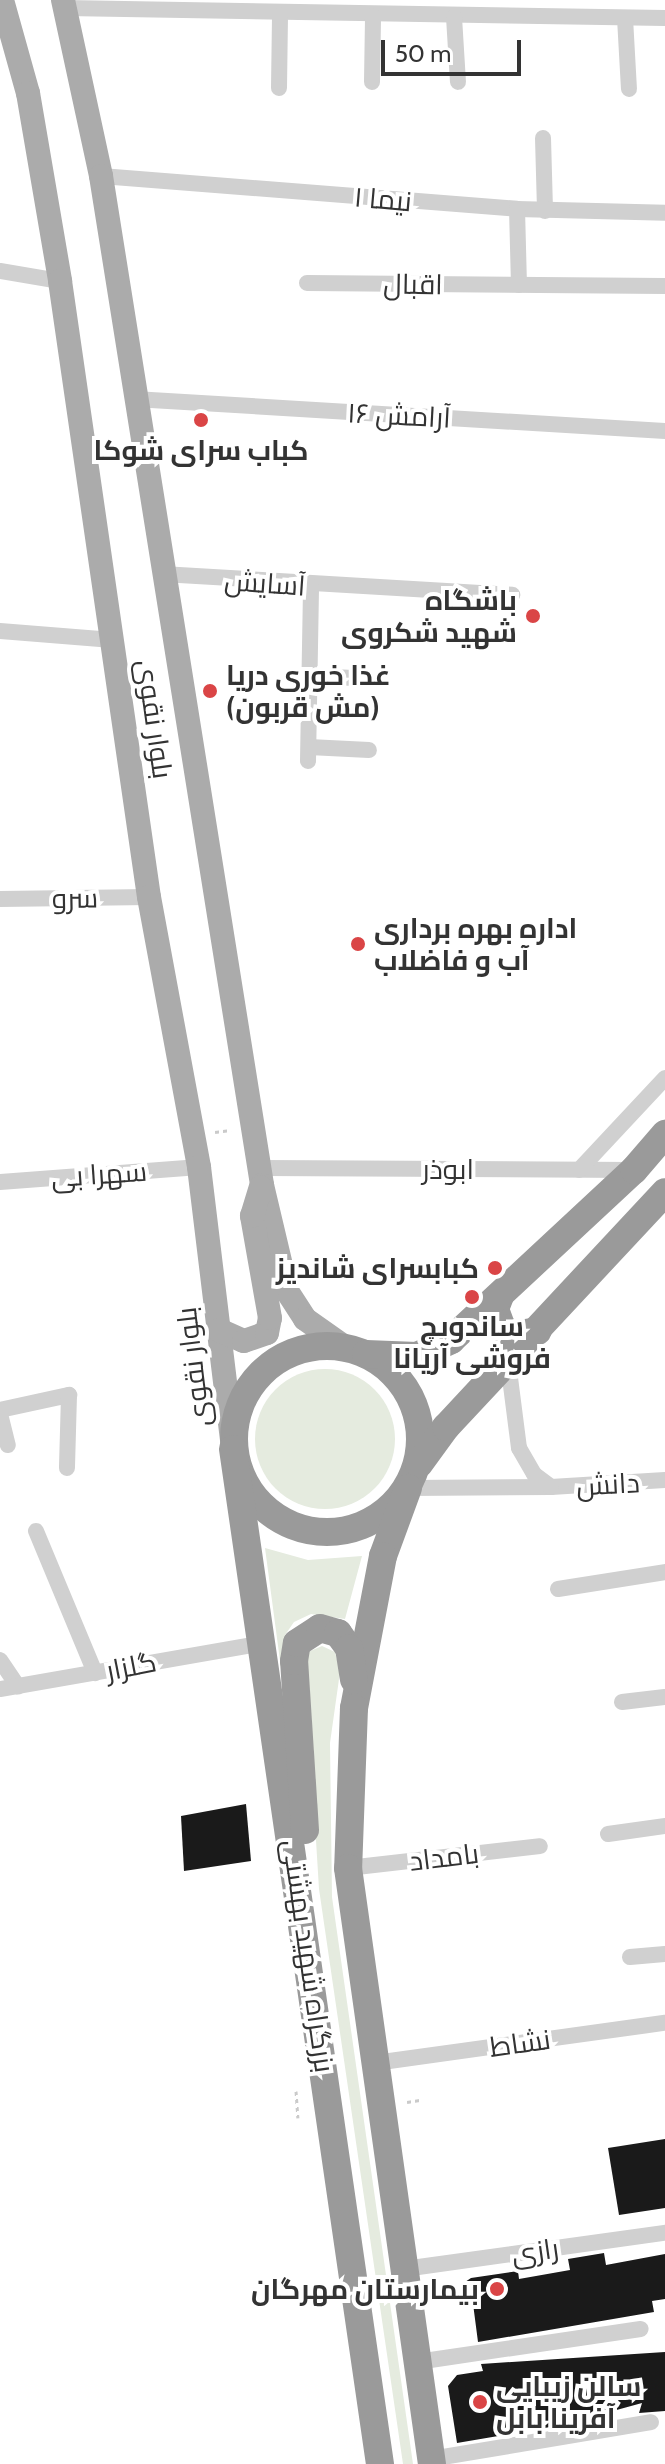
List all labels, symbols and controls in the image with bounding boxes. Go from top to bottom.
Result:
scale bar [385,24,525,74]
text: 50 m [395,39,451,68]
street label: نیما ۱ [353,180,413,218]
street label: اقبال [383,267,443,301]
street label: آرامش ۱۶ [346,396,452,434]
marker: کباب سرای شوکا [192,411,210,429]
place label: کباب سرای شوکا [94,433,308,467]
street label: آسایش [223,563,307,603]
place label: باشگاه شهید شکروی [341,583,517,649]
marker: باشگاه شهید شکروی [524,607,542,625]
street label: بلوار نقوی [130,657,180,781]
place label: غذا خوری دریا (مش قربون) [226,658,391,724]
marker: غذا خوری دریا (مش قربون) [201,682,219,700]
street label: سرو [52,881,98,915]
place label: اداره بهره برداری آب و فاضلاب [374,911,577,977]
marker: اداره بهره برداری آب و فاضلاب [349,935,367,953]
street label: ابوذر [422,1152,474,1186]
street label: سهرا بی [50,1154,148,1194]
place label: کبابسرای شاندیز [276,1251,479,1285]
marker: کبابسرای شاندیز [486,1259,504,1277]
marker: ساندویچ فروشی آریانا [463,1288,481,1306]
street label: بلوار نقوی [169,1305,217,1429]
place label: ساندویچ فروشی آریانا [393,1309,551,1375]
street label: دانش [575,1466,641,1502]
street label: گلزار [103,1645,159,1687]
street label: بامداد [407,1836,481,1878]
street label: بزرگراه شهید بهشتی [276,1837,342,2075]
street label: نشاط [487,2022,553,2064]
street label: رازی [509,2231,561,2271]
place label: بیمارستان مهرگان [251,2272,479,2306]
marker: بیمارستان مهرگان [486,2278,508,2300]
place label: سالن زیبایی آفرینا بابل [496,2369,641,2435]
marker: سالن زیبایی آفرینا بابل [471,2393,489,2411]

